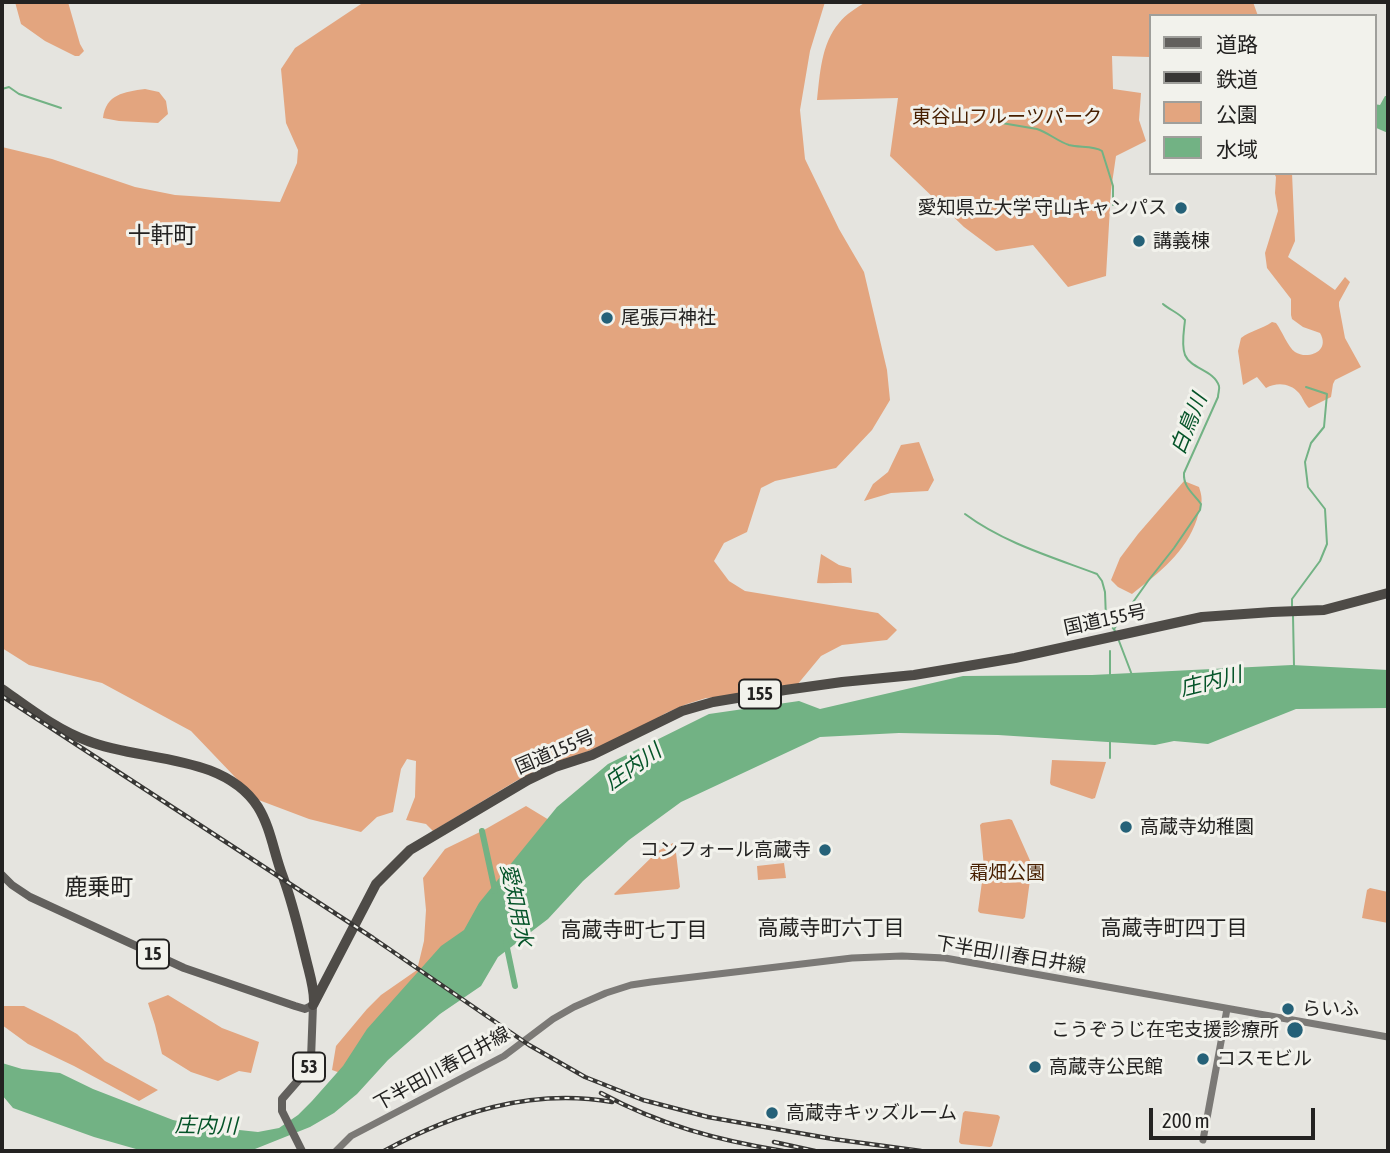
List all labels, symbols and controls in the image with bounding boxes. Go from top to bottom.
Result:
legend [1148,14,1376,175]
text: 道路 [1216,32,1258,56]
text: 鉄道 [1216,67,1258,91]
text: 公園 [1216,102,1258,126]
park label: 東谷山フルーツパーク [912,106,1102,128]
text: 水域 [1216,137,1258,161]
place label: 愛知県立大学 守山キャンパス [917,197,1167,219]
marker: 愛知県立大学 守山キャンパス [1173,200,1189,216]
district label: 十軒町 [128,222,196,250]
place label: 講義棟 [1153,230,1210,252]
marker: 講義棟 [1131,233,1147,249]
place label: 尾張戸神社 [621,307,716,329]
marker: 尾張戸神社 [599,310,615,326]
water label: 白鳥川 [1166,390,1212,458]
street label: 国道155号 [1062,600,1148,640]
water label: 庄内川 [1177,662,1245,702]
road number: 155 [739,680,781,708]
street label: 国道155号 [512,725,598,779]
water label: 庄内川 [600,739,666,795]
place label: 高蔵寺幼稚園 [1140,816,1254,838]
marker: 高蔵寺幼稚園 [1118,819,1134,835]
place label: コンフォール高蔵寺 [640,839,811,861]
marker: コンフォール高蔵寺 [817,842,833,858]
water label: 愛知用水 [495,861,537,949]
park label: 霜畑公園 [969,862,1045,884]
district label: 鹿乗町 [65,874,133,902]
district label: 高蔵寺町六丁目 [758,915,904,941]
district label: 高蔵寺町四丁目 [1101,915,1247,941]
district label: 高蔵寺町七丁目 [561,917,707,943]
street label: 下半田川春日井線 [934,932,1088,978]
road number: 15 [137,939,169,968]
place label: らいふ [1302,998,1359,1020]
marker: らいふ [1280,1001,1296,1017]
place label: こうぞうじ在宅支援診療所 [1051,1019,1279,1041]
marker: こうぞうじ在宅支援診療所 [1285,1020,1305,1040]
street label: 下半田川春日井線 [370,1022,514,1116]
place label: コスモビル [1217,1048,1312,1070]
marker: コスモビル [1195,1051,1211,1067]
road number: 53 [293,1052,325,1082]
place label: 高蔵寺公民館 [1049,1056,1163,1078]
marker: 高蔵寺公民館 [1027,1059,1043,1075]
scale bar [1152,1094,1318,1138]
place label: 高蔵寺キッズルーム [786,1102,957,1124]
marker: 高蔵寺キッズルーム [764,1105,780,1121]
text: 200 m [1162,1108,1210,1132]
water label: 庄内川 [174,1113,238,1139]

